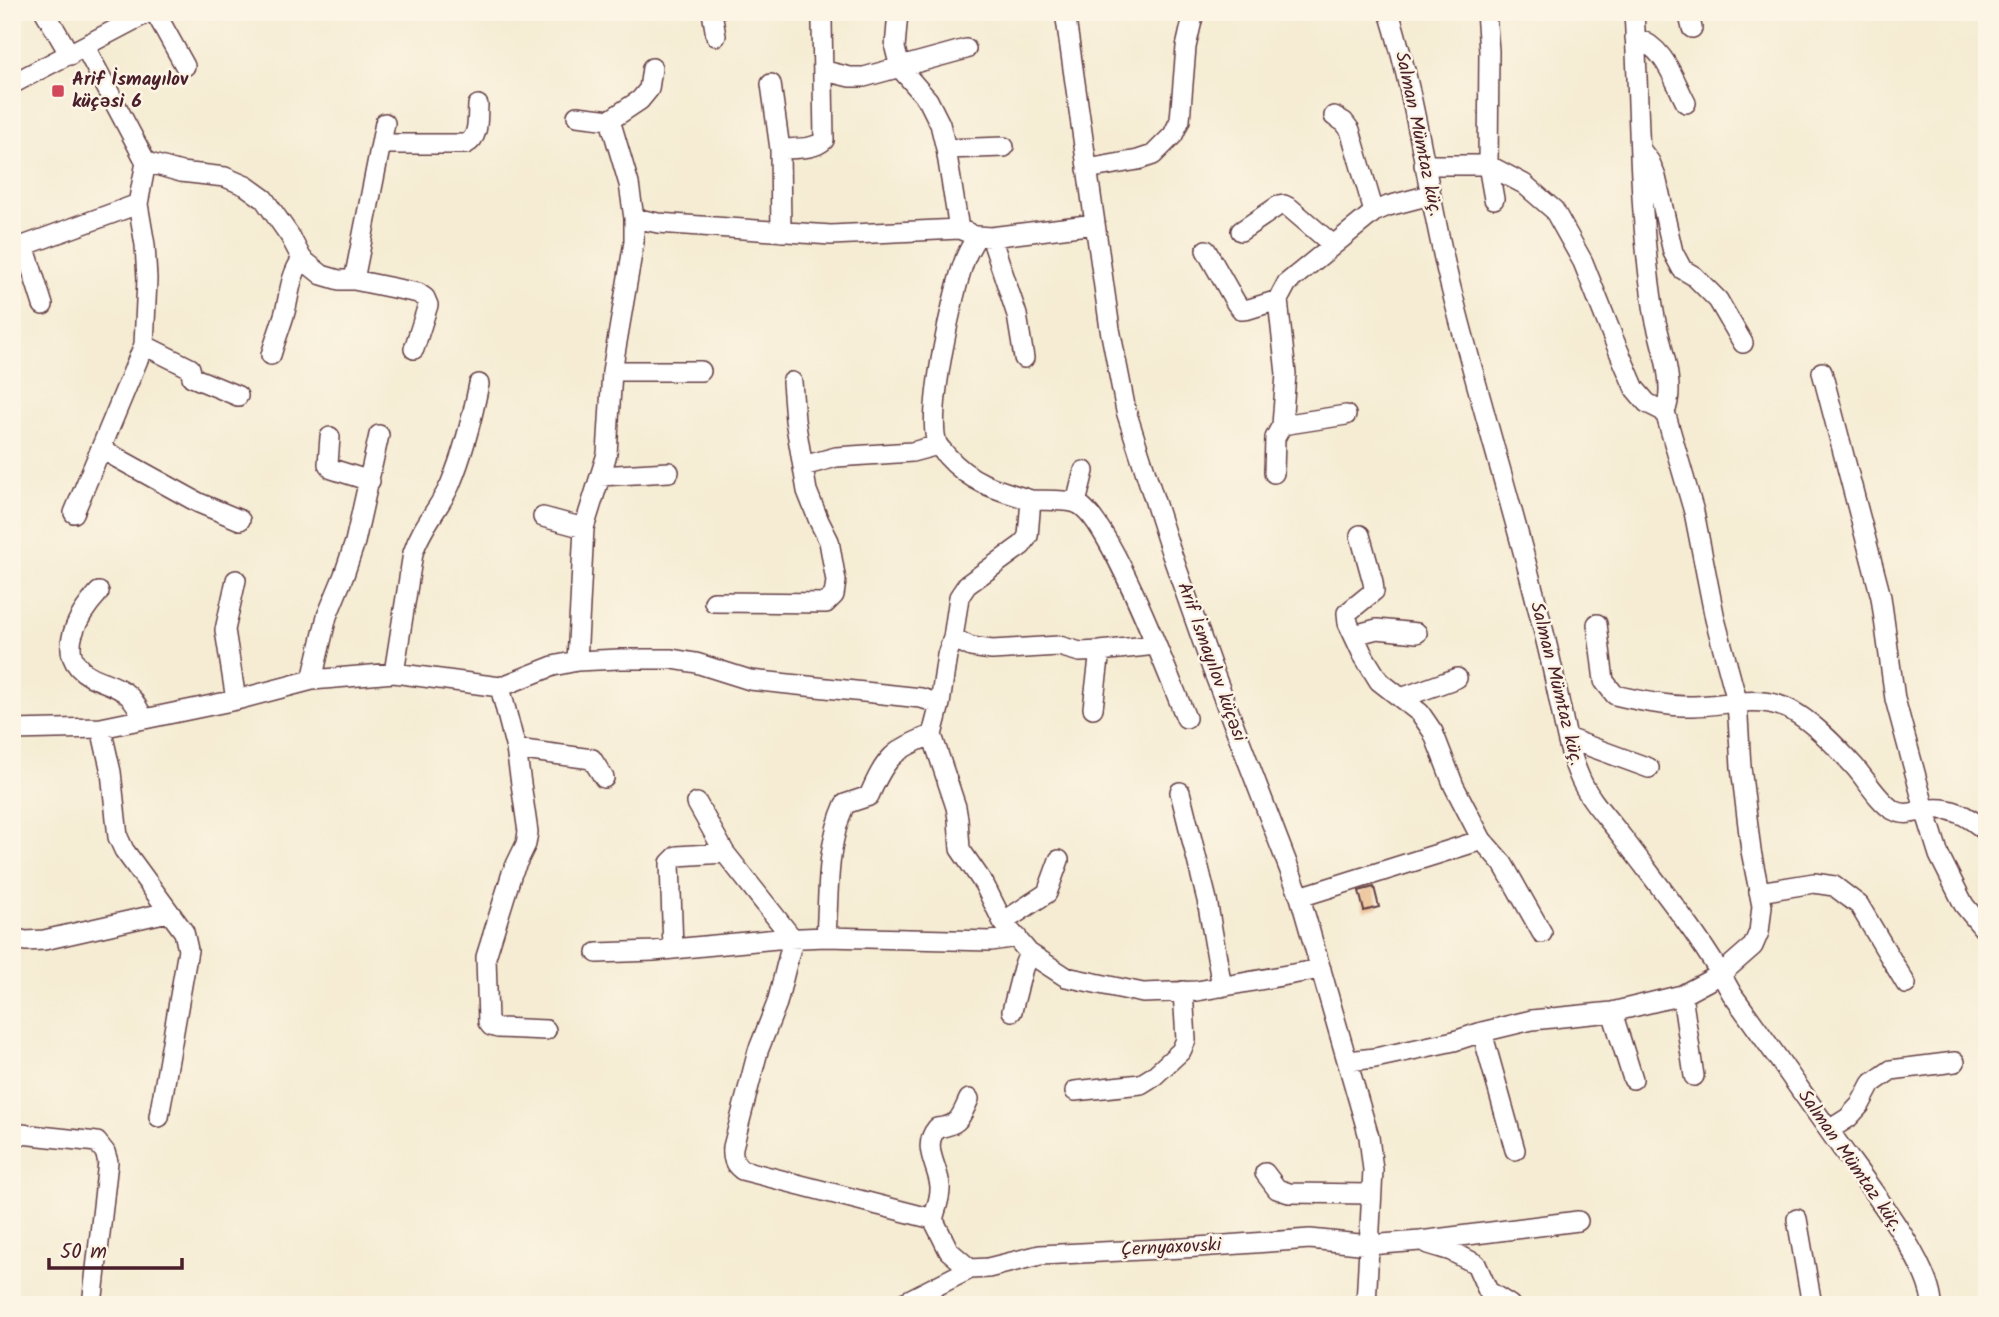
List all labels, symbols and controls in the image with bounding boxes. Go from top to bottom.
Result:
street label: Salman Mümtaz küç. [1386,49,1450,219]
place label: Arif İsmayılov küçəsi 6 [72,65,189,117]
marker: Arif İsmayılov küçəsi 6 [50,83,66,99]
street label: Arif İsmayılov küçəsi [1168,578,1254,747]
street label: Salman Mümtaz küç. [1521,599,1591,769]
street label: Salman Mümtaz küç. [1790,1084,1910,1238]
scale bar [49,1226,182,1270]
street label: Çernyaxovski [1120,1230,1223,1266]
text: 50 m [60,1236,107,1269]

